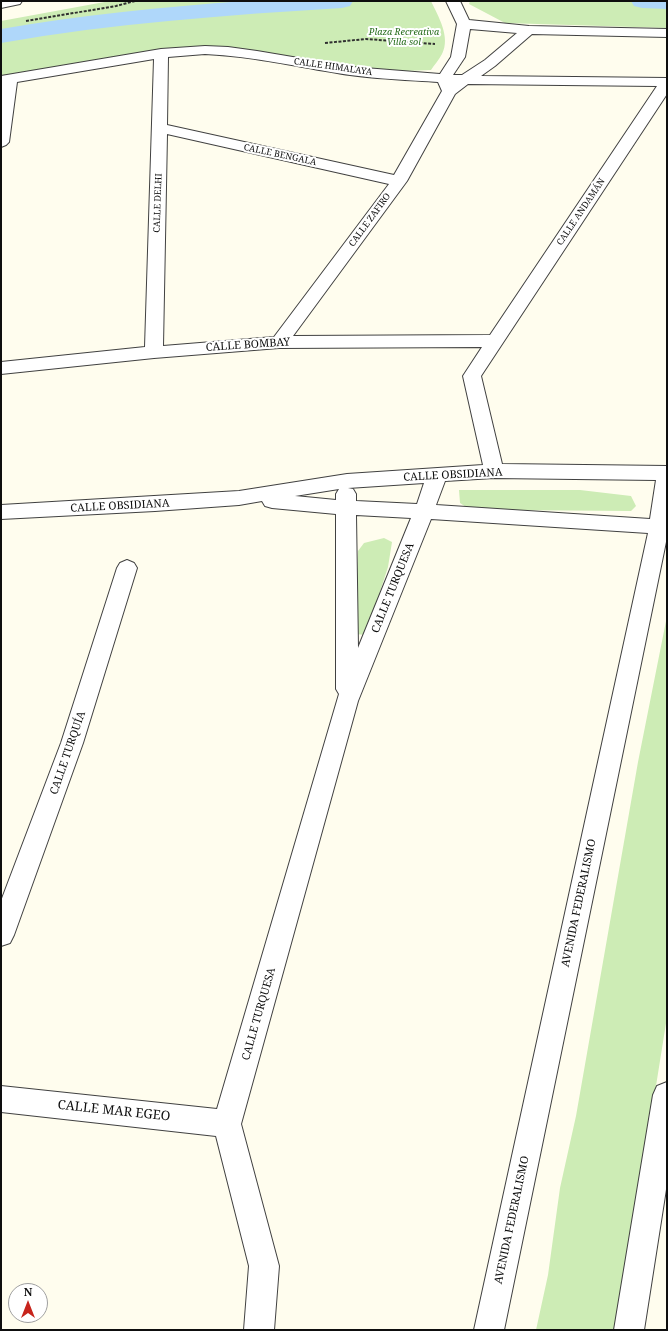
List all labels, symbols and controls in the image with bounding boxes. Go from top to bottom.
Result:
park label: Plaza Recreativa Villa sol [369,27,439,48]
street label: CALLE HIMALAYA [293,56,373,78]
street label: CALLE BENGALA [243,142,317,168]
street label: CALLE DELHI [152,173,164,233]
street label: CALLE ANDAMÁN [555,176,607,248]
street label: CALLE ZAFIRO [347,191,393,249]
street label: CALLE BOMBAY [205,335,291,355]
street label: CALLE OBSIDIANA [403,466,503,484]
street label: CALLE OBSIDIANA [70,497,170,515]
street label: CALLE TURQUESA [369,541,417,635]
street label: CALLE TURQUÍA [48,710,88,796]
street label: AVENIDA FEDERALISMO [559,838,599,968]
street label: CALLE TURQUESA [239,966,279,1062]
street label: CALLE MAR EGEO [57,1097,171,1125]
street label: AVENIDA FEDERALISMO [492,1155,532,1285]
north arrow [8,1283,48,1323]
text: N [24,1284,32,1299]

